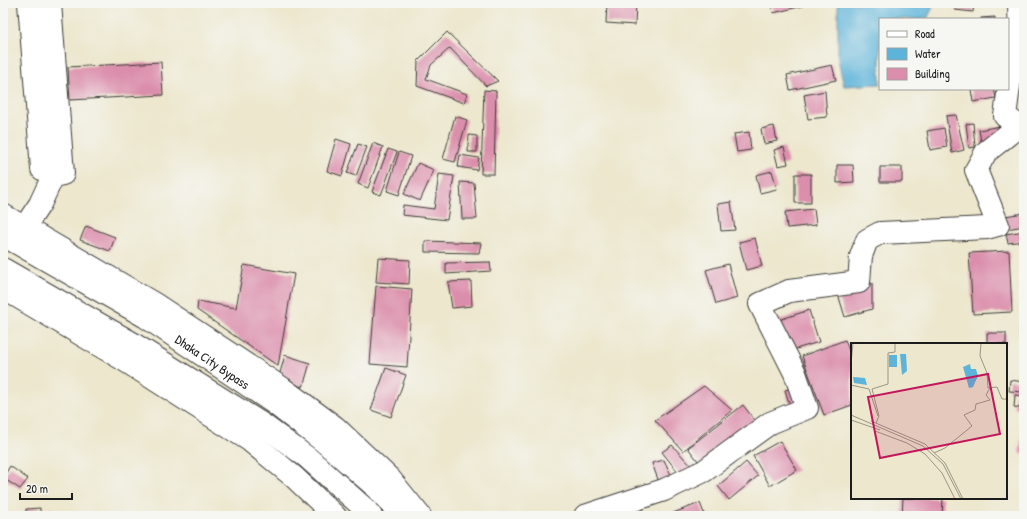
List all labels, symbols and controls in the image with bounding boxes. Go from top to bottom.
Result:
legend [879,18,1009,90]
text: Road [915,25,935,42]
text: Water [915,45,941,62]
text: Building [915,65,950,82]
street label: Dhaka City Bypass [172,330,253,393]
inset map [851,343,1007,499]
scale bar [20,475,72,501]
text: 20 m [26,480,48,497]

